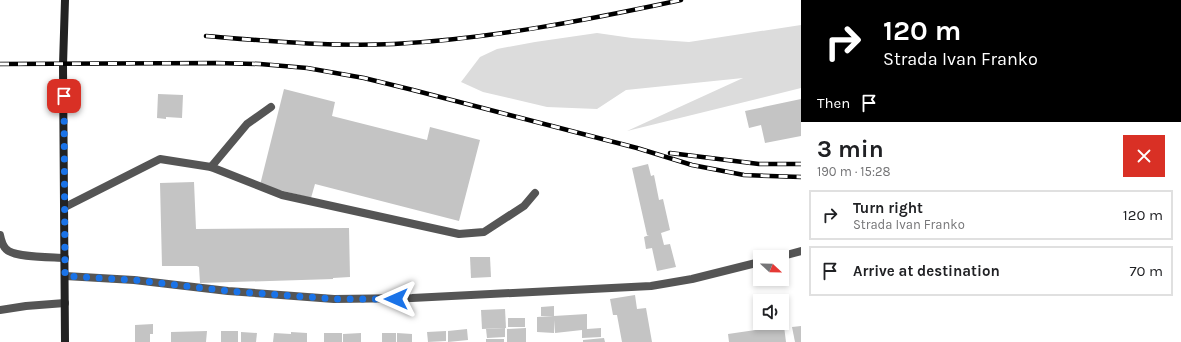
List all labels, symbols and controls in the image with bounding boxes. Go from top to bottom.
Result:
text: 120 m [883,14,961,47]
icon: right [817,16,869,68]
text: Strada Ivan Franko [883,48,1038,70]
pin [47,79,81,113]
icon: arrive [53,85,75,107]
icon: arrive [858,92,880,114]
text: Then [817,94,850,112]
text: 3 min [817,135,884,163]
button: close [1123,135,1165,177]
text: 190 m · 15:28 [817,164,890,179]
text: Turn right [853,199,923,217]
icon: right [819,204,841,226]
text: 120 m [1123,206,1163,224]
text: Strada Ivan Franko [853,217,965,232]
north arrow [753,250,789,286]
map controls [753,250,789,330]
icon: arrive [819,260,841,282]
text: Arrive at destination [853,262,1000,280]
text: 70 m [1129,262,1163,280]
position arrow [375,278,417,320]
button: sound [753,294,789,330]

